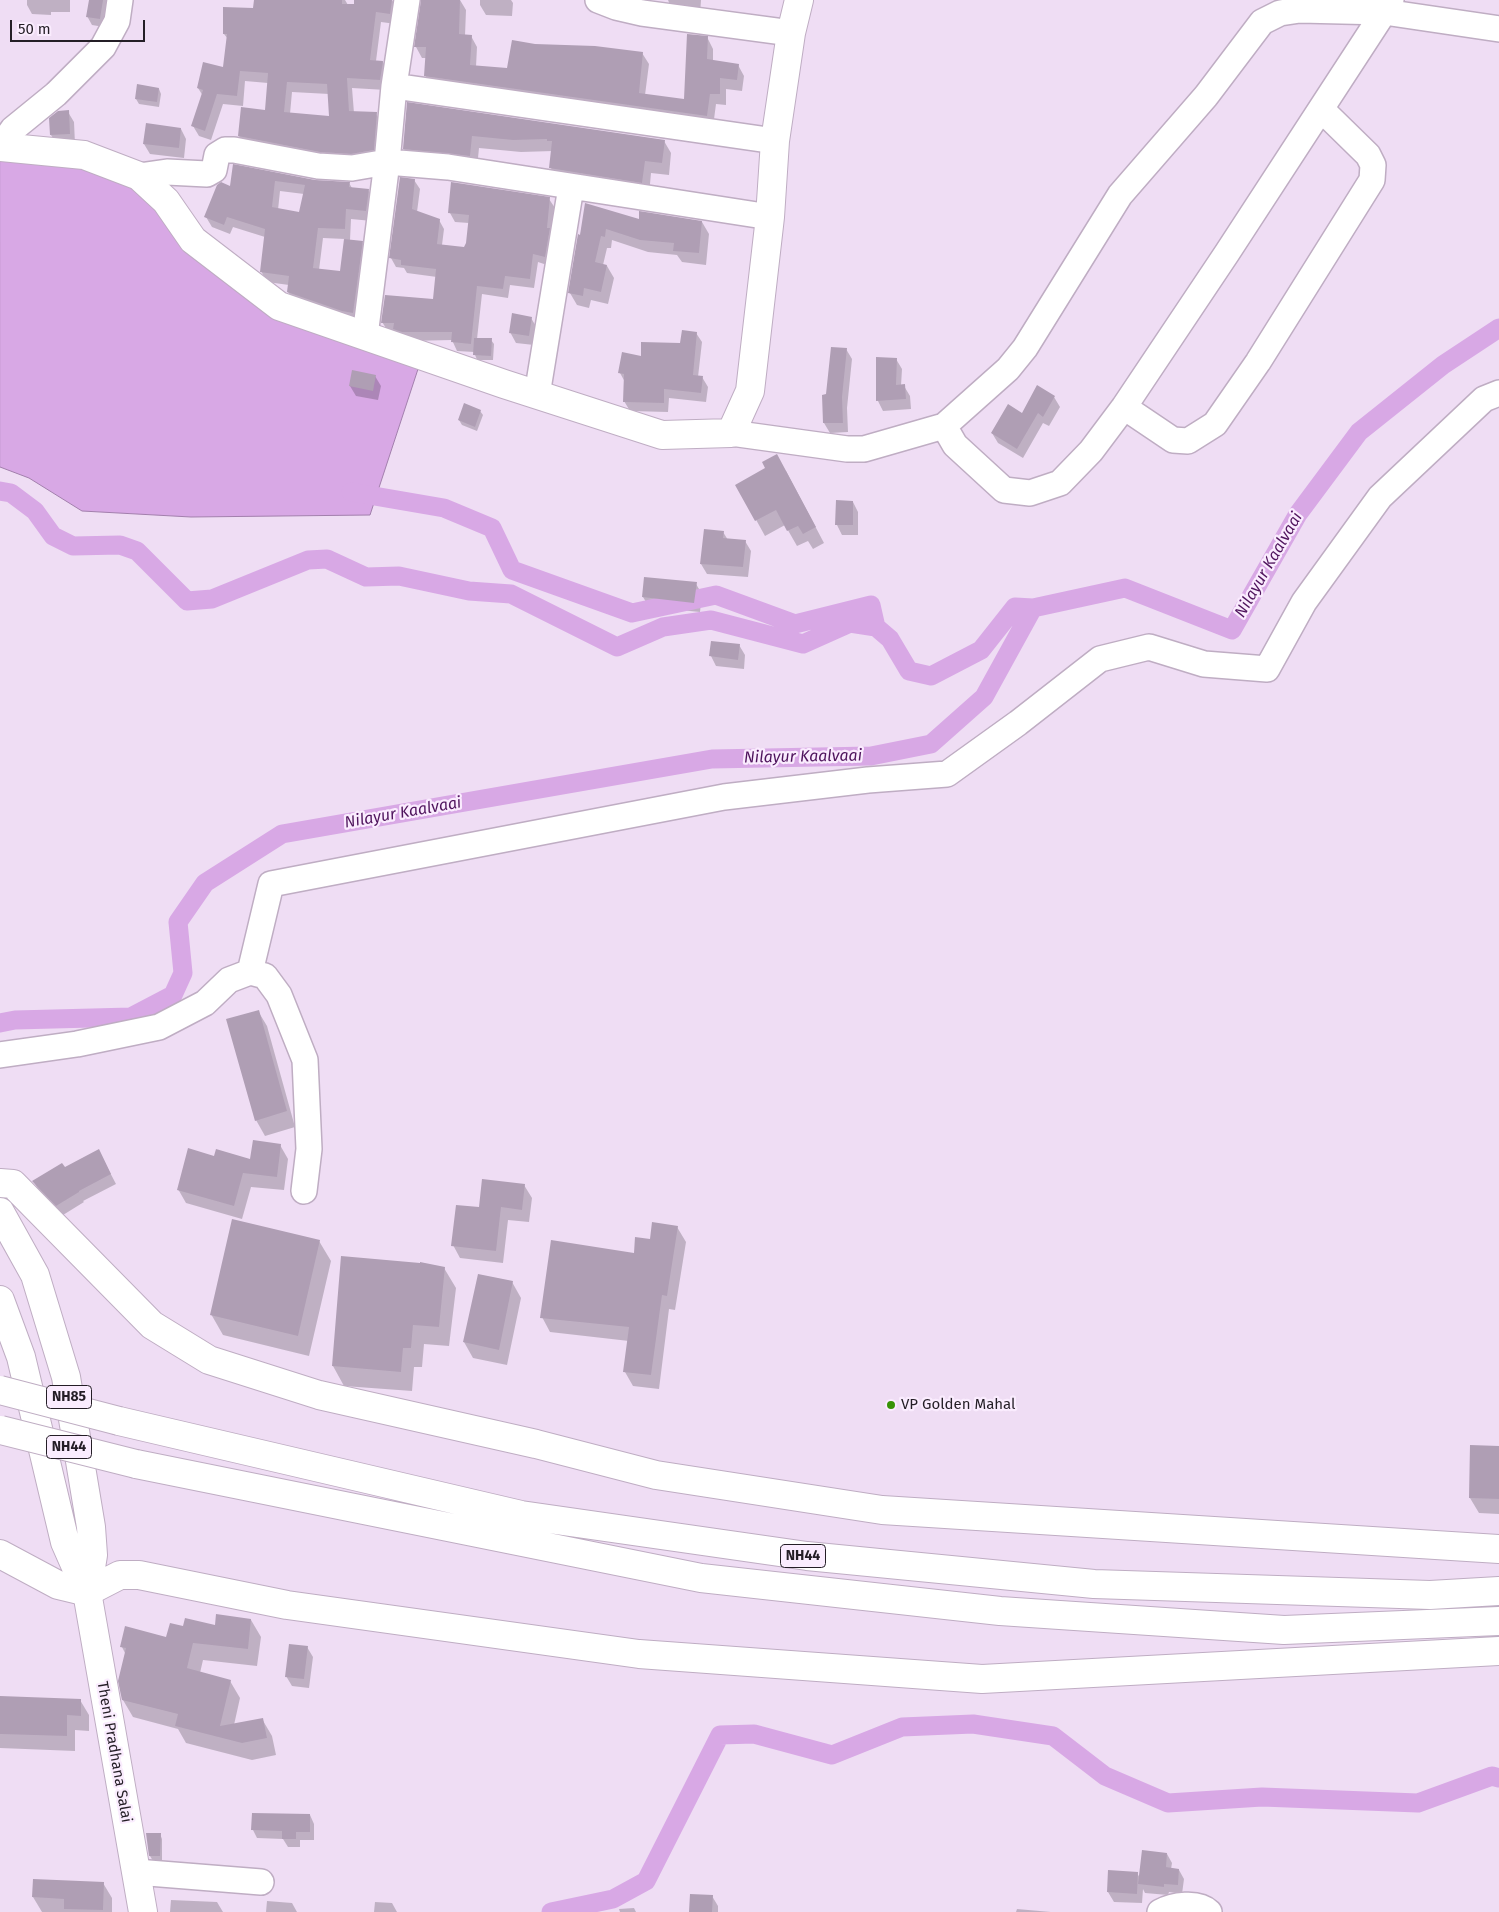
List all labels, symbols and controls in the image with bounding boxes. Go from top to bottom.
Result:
scale bar [12,10,148,42]
text: 50 m [18,20,51,38]
water label: Nilayur Kaalvaai [1231,509,1307,621]
water label: Nilayur Kaalvaai [744,746,862,768]
water label: Nilayur Kaalvaai [343,793,463,833]
road number: NH85 [46,1385,92,1408]
place label: VP Golden Mahal [901,1396,1016,1414]
marker: VP Golden Mahal [885,1399,897,1411]
road number: NH44 [46,1435,92,1458]
road number: NH44 [780,1544,826,1568]
street label: Theni Pradhana Salai [93,1680,135,1824]

